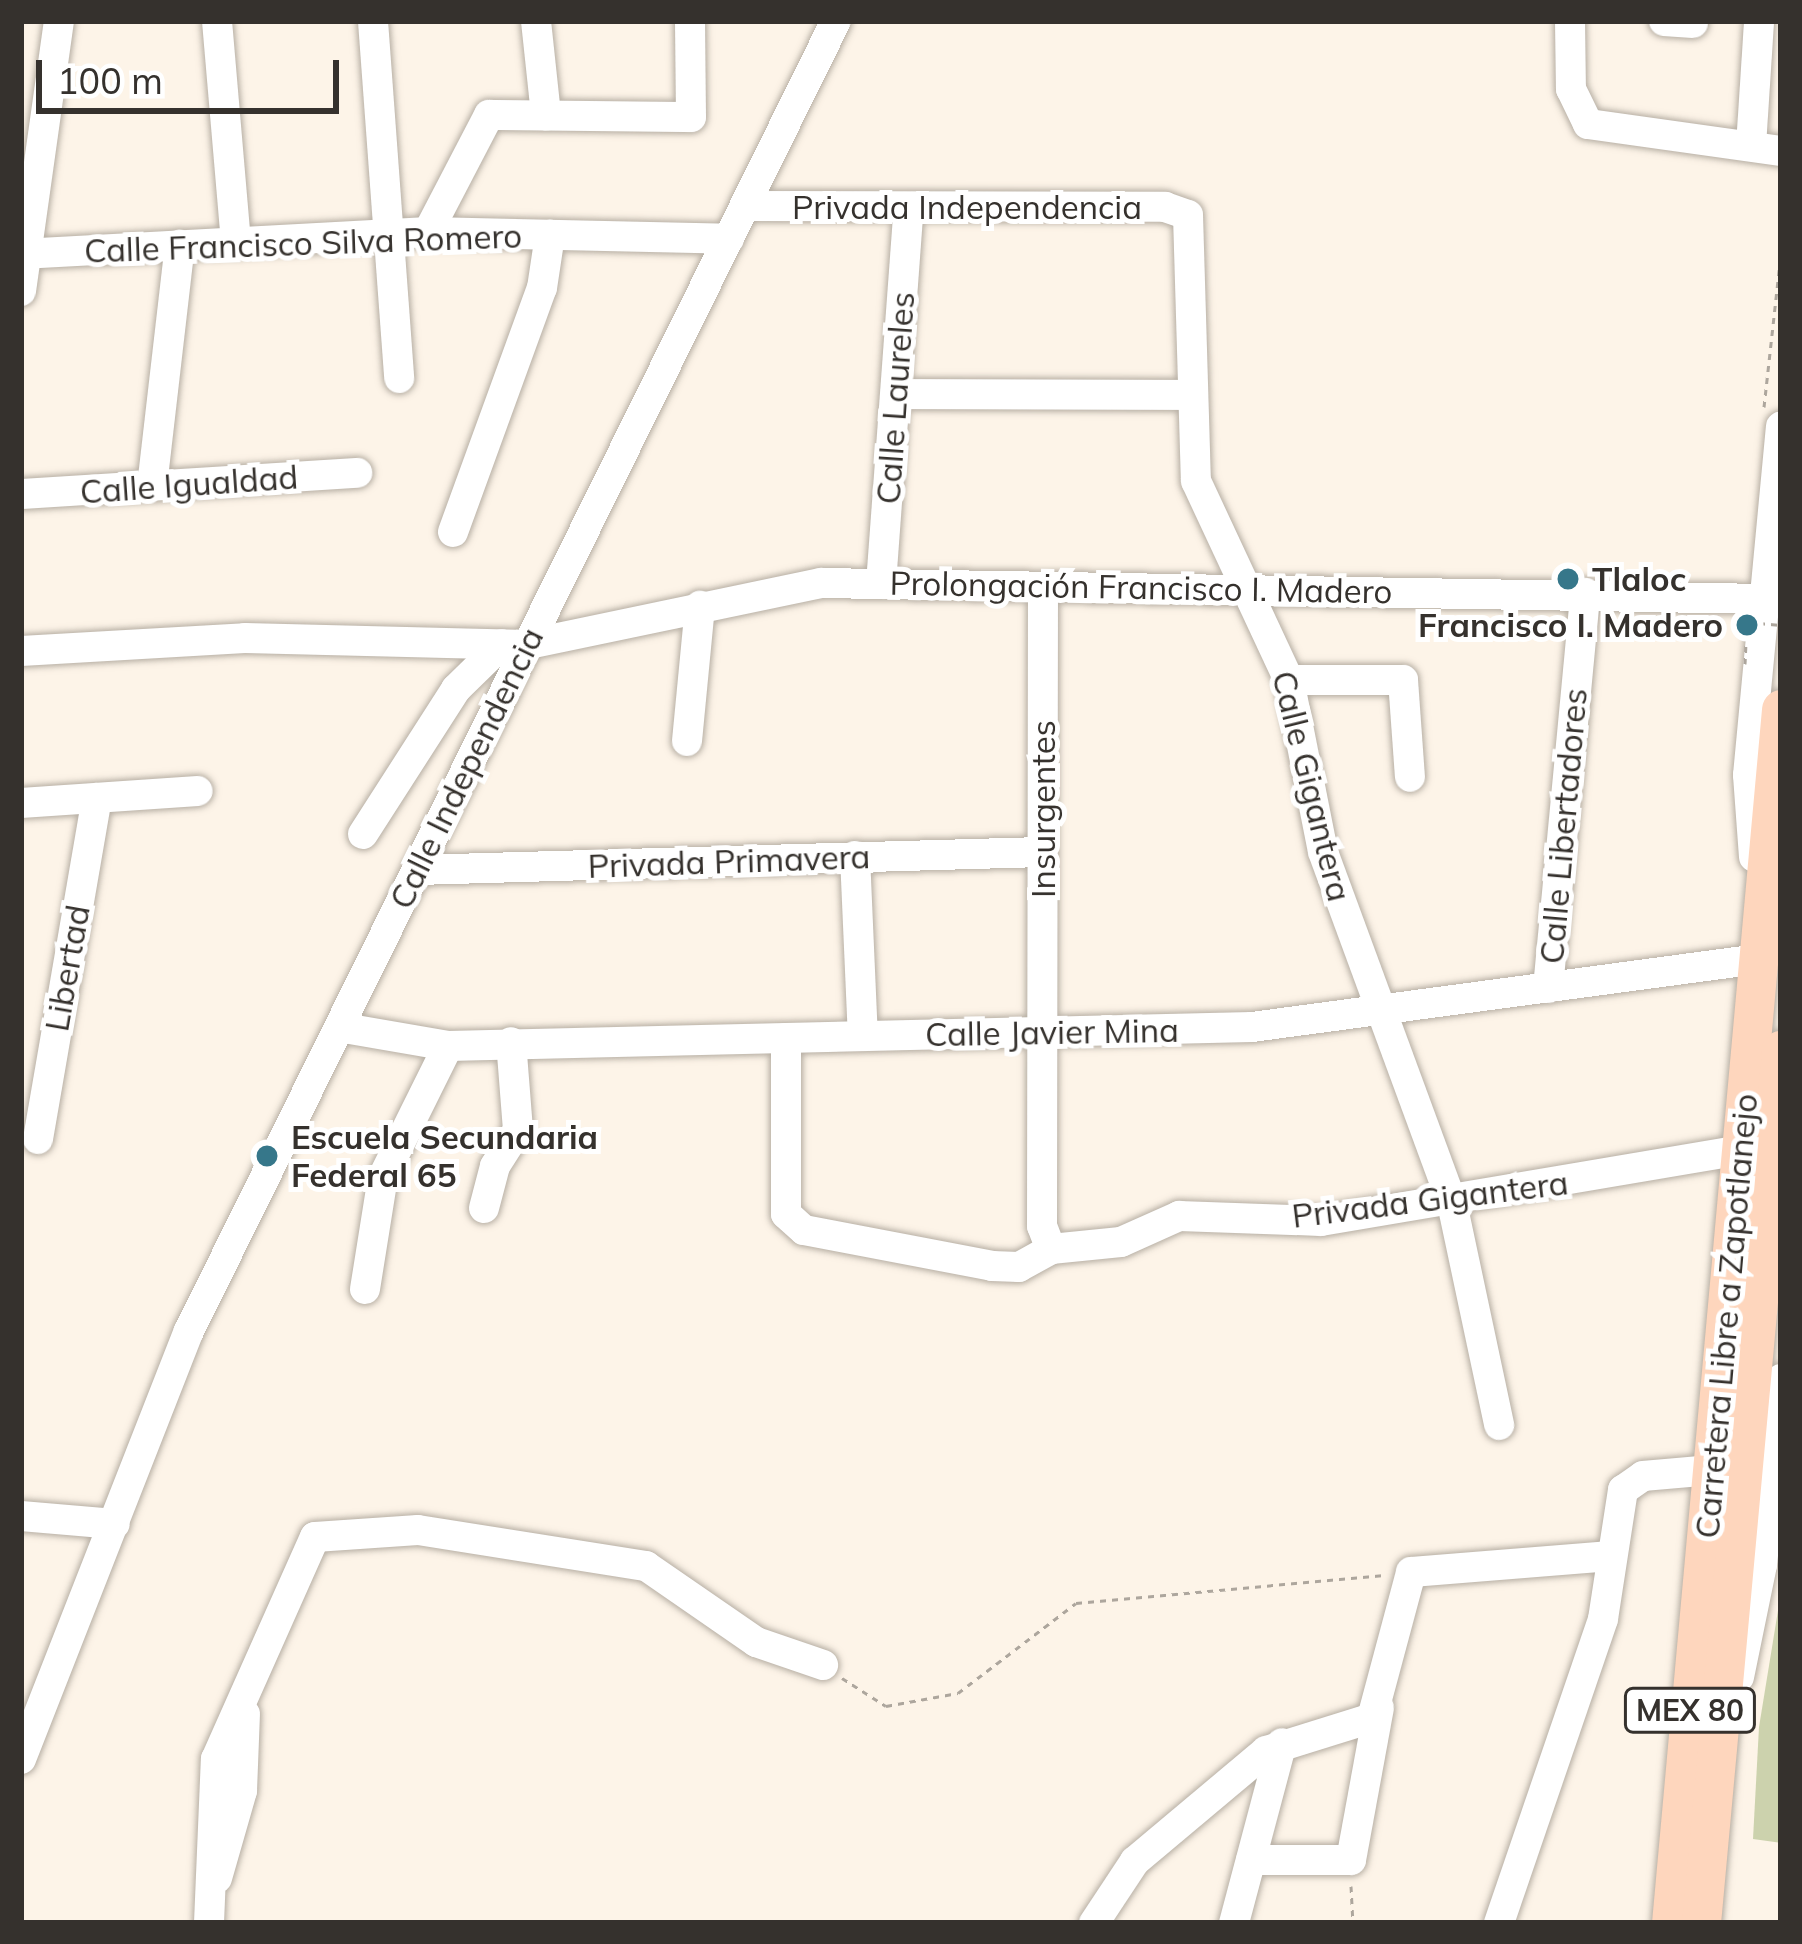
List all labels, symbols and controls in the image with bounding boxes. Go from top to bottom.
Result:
scale bar [42,36,345,110]
text: 100 m [57,58,163,103]
street label: Privada Independencia [792,187,1142,227]
street label: Calle Francisco Silva Romero [83,216,523,270]
street label: Calle Laureles [868,290,922,506]
street label: Calle Igualdad [79,457,299,511]
place label: Tlaloc [1592,559,1686,599]
street label: Prolongación Francisco I. Madero [889,563,1393,611]
marker: Tlaloc [1555,566,1581,592]
place label: Francisco I. Madero [1418,605,1723,645]
marker: Francisco I. Madero [1734,612,1760,638]
street label: Calle Independencia [381,621,551,915]
street label: Calle Gigantera [1264,667,1360,905]
street label: Calle Libertadores [1531,686,1595,966]
street label: Insurgentes [1023,720,1063,898]
street label: Privada Primavera [587,836,871,886]
street label: Libertad [36,902,98,1034]
street label: Calle Javier Mina [925,1010,1179,1054]
street label: Carretera Libre a Zapotlanejo [1687,1092,1765,1540]
place label: Escuela Secundaria Federal 65 [291,1117,598,1195]
marker: Escuela Secundaria Federal 65 [254,1143,280,1169]
street label: Privada Gigantera [1290,1162,1570,1236]
road number: MEX 80 [1621,1686,1759,1734]

